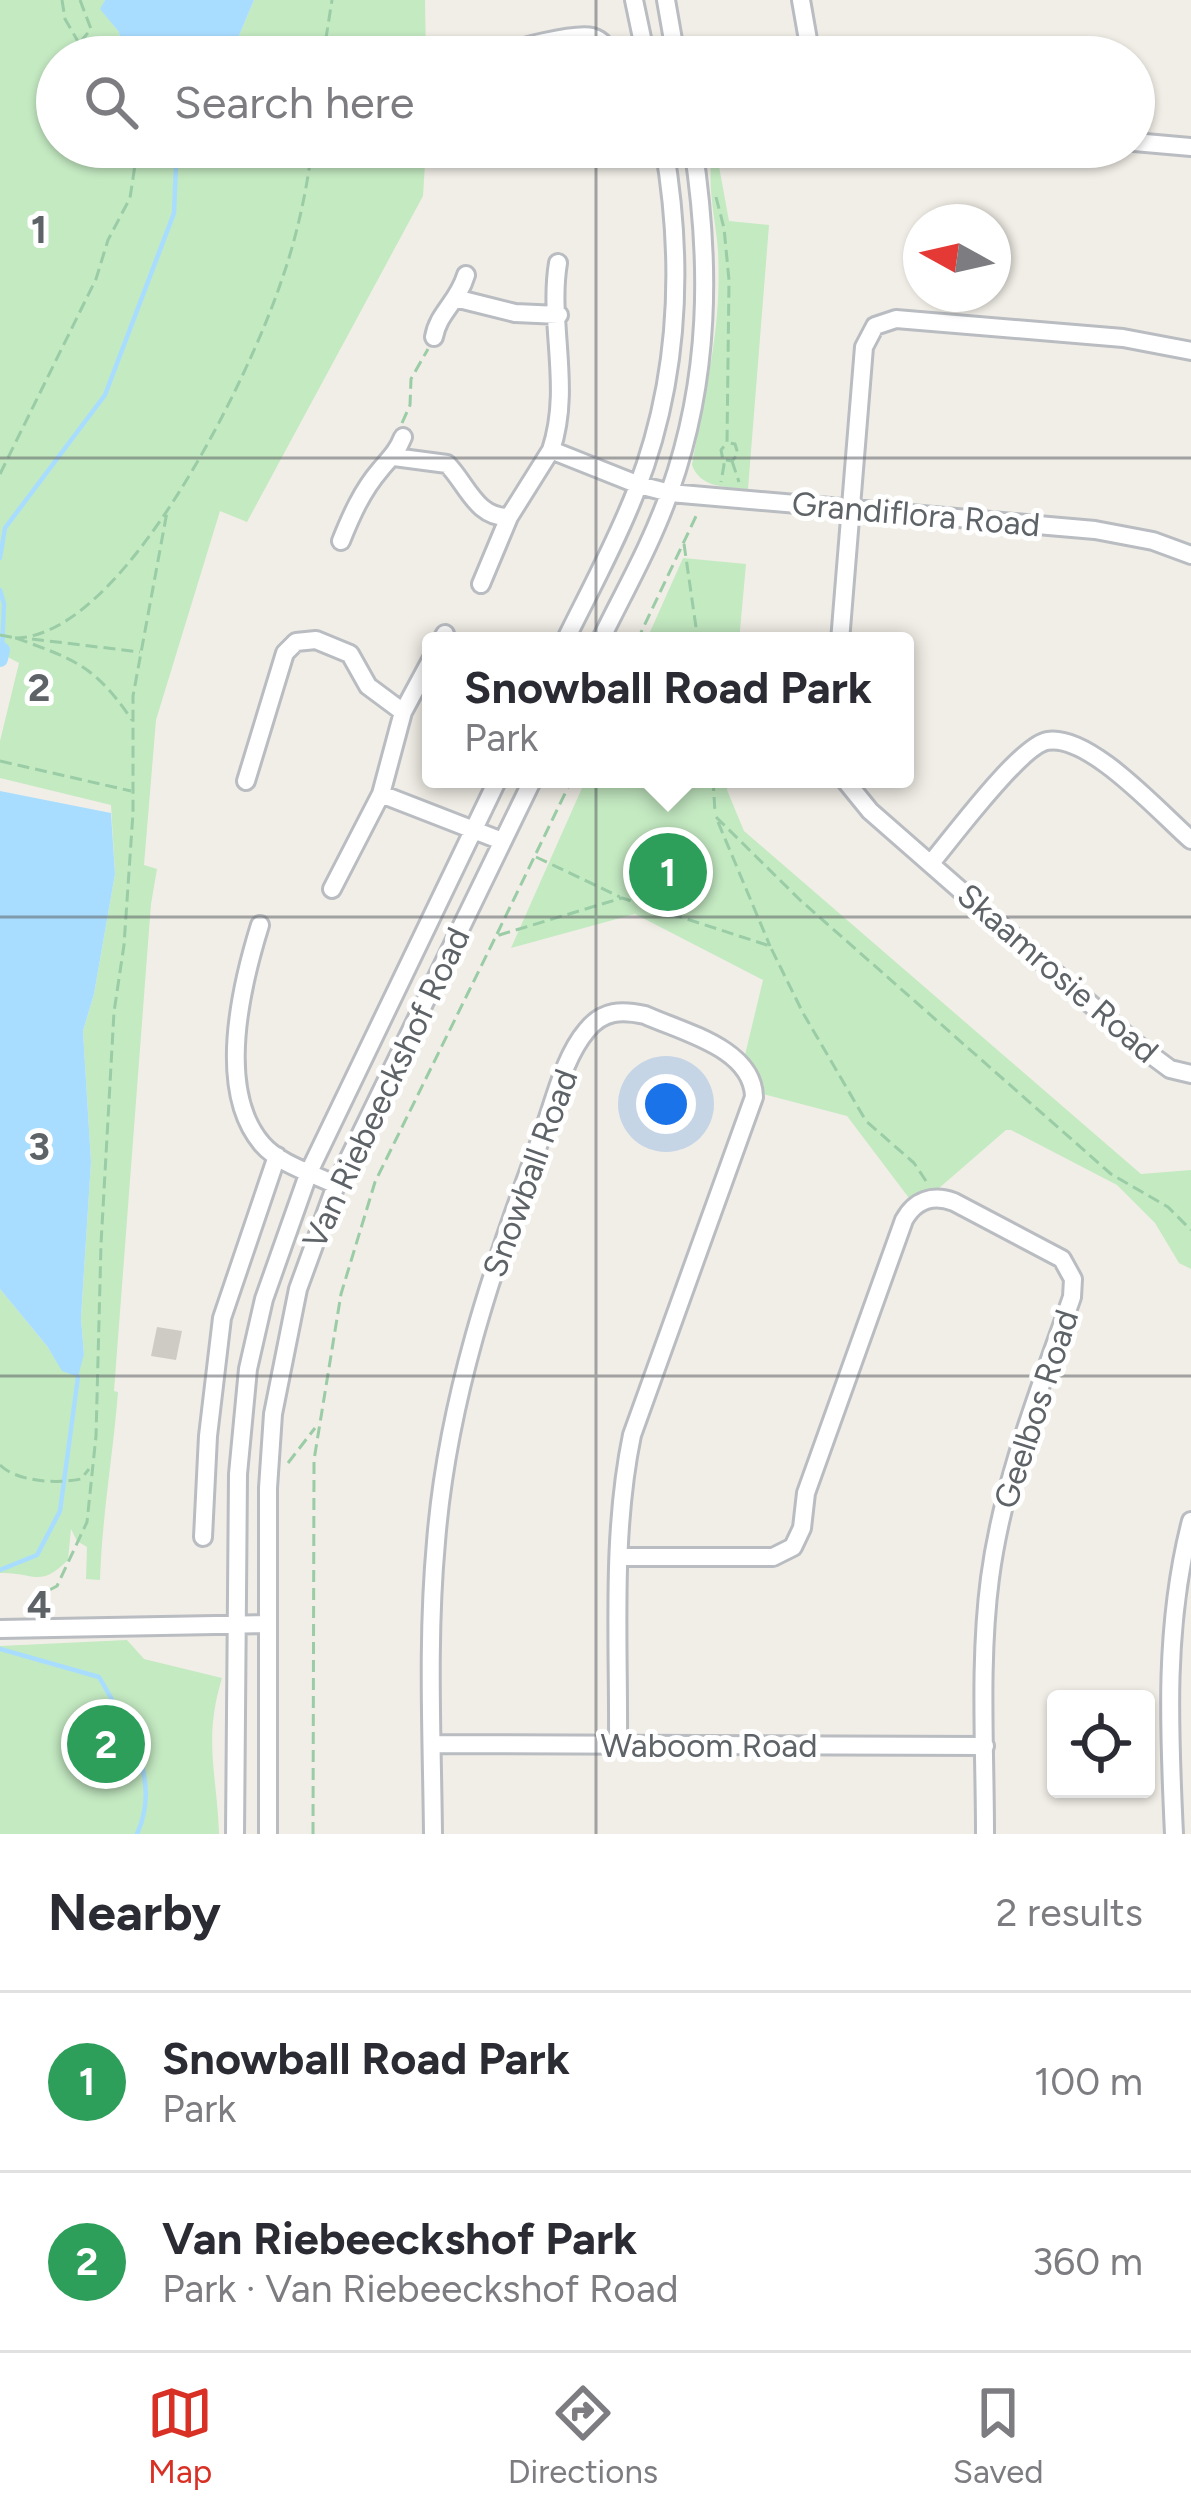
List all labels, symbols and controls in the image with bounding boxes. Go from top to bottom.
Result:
search box [36,36,1155,168]
icon: search [78,69,144,135]
text: Search here [174,75,414,129]
north arrow [903,204,1011,312]
text: 1 [31,206,47,253]
street label: Grandiflora Road [790,484,1042,544]
popup [422,632,914,788]
text: Snowball Road Park [464,660,872,714]
text: 2 [28,664,50,711]
text: Park [464,714,538,761]
pin: 1 [629,827,707,917]
street label: Skaamrosie Road [950,875,1166,1071]
street label: Van Riebeeckshof Road [294,921,478,1255]
street label: Snowball Road [474,1064,586,1282]
your location [636,1074,696,1134]
text: 3 [28,1123,50,1170]
street label: Geelbos Road [986,1305,1086,1513]
text: 4 [27,1581,51,1628]
map controls [1047,1690,1155,1798]
button: locate [1047,1690,1155,1798]
pin: 2 [67,1699,145,1789]
street label: Waboom Road [601,1726,818,1765]
text: Nearby [48,1882,221,1943]
text: 2 results [996,1889,1143,1936]
text: Snowball Road Park [162,2031,570,2085]
text: 1 [79,2058,95,2105]
text: 100 m [1034,2058,1143,2105]
text: Park [162,2085,236,2132]
text: Van Riebeeckshof Park [162,2211,637,2265]
text: 2 [76,2238,98,2285]
text: 360 m [1032,2238,1143,2285]
text: Park · Van Riebeeckshof Road [162,2265,679,2312]
tab: Map [147,2380,213,2491]
tab: Directions [508,2380,658,2491]
tab: Saved [953,2380,1044,2491]

